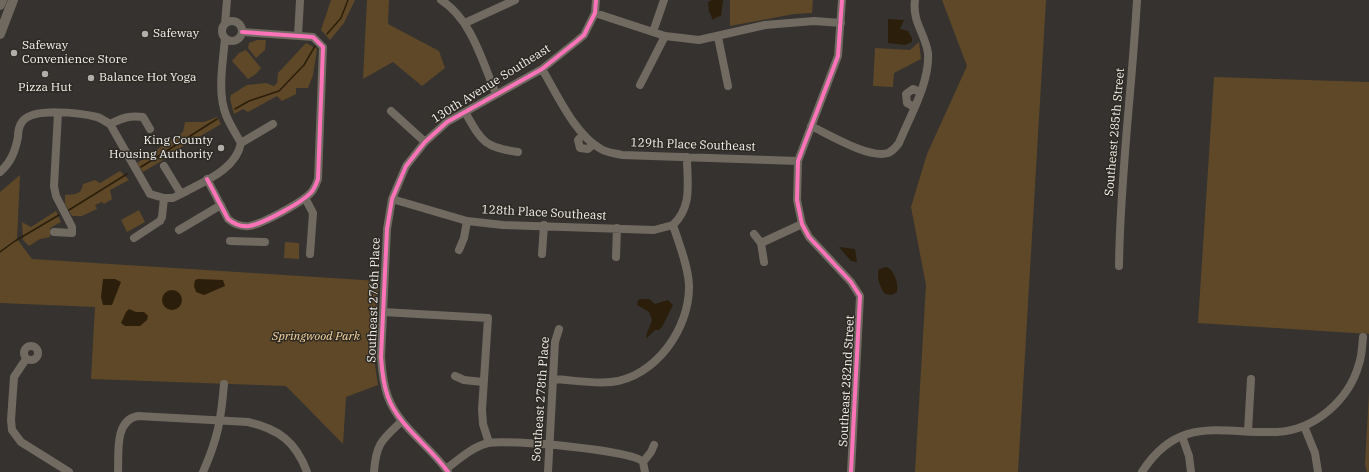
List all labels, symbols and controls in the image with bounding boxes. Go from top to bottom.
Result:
place label: Safeway [153,27,199,41]
marker: Safeway [140,29,150,39]
place label: Safeway Convenience Store [22,39,127,67]
street label: 130th Avenue Southeast [429,42,553,126]
marker: Safeway Convenience Store [9,48,19,58]
street label: Southeast 285th Street [1102,67,1128,197]
marker: Pizza Hut [40,69,50,79]
place label: Balance Hot Yoga [99,71,197,85]
marker: Balance Hot Yoga [86,73,96,83]
place label: Pizza Hut [18,81,72,95]
place label: King County Housing Authority [109,134,213,162]
street label: 129th Place Southeast [630,136,756,154]
marker: King County Housing Authority [216,143,226,153]
street label: 128th Place Southeast [481,203,607,223]
street label: Southeast 276th Place [365,237,383,363]
street label: Southeast 282nd Street [836,315,858,447]
park label: Springwood Park [272,330,360,344]
street label: Southeast 278th Place [529,336,553,462]

